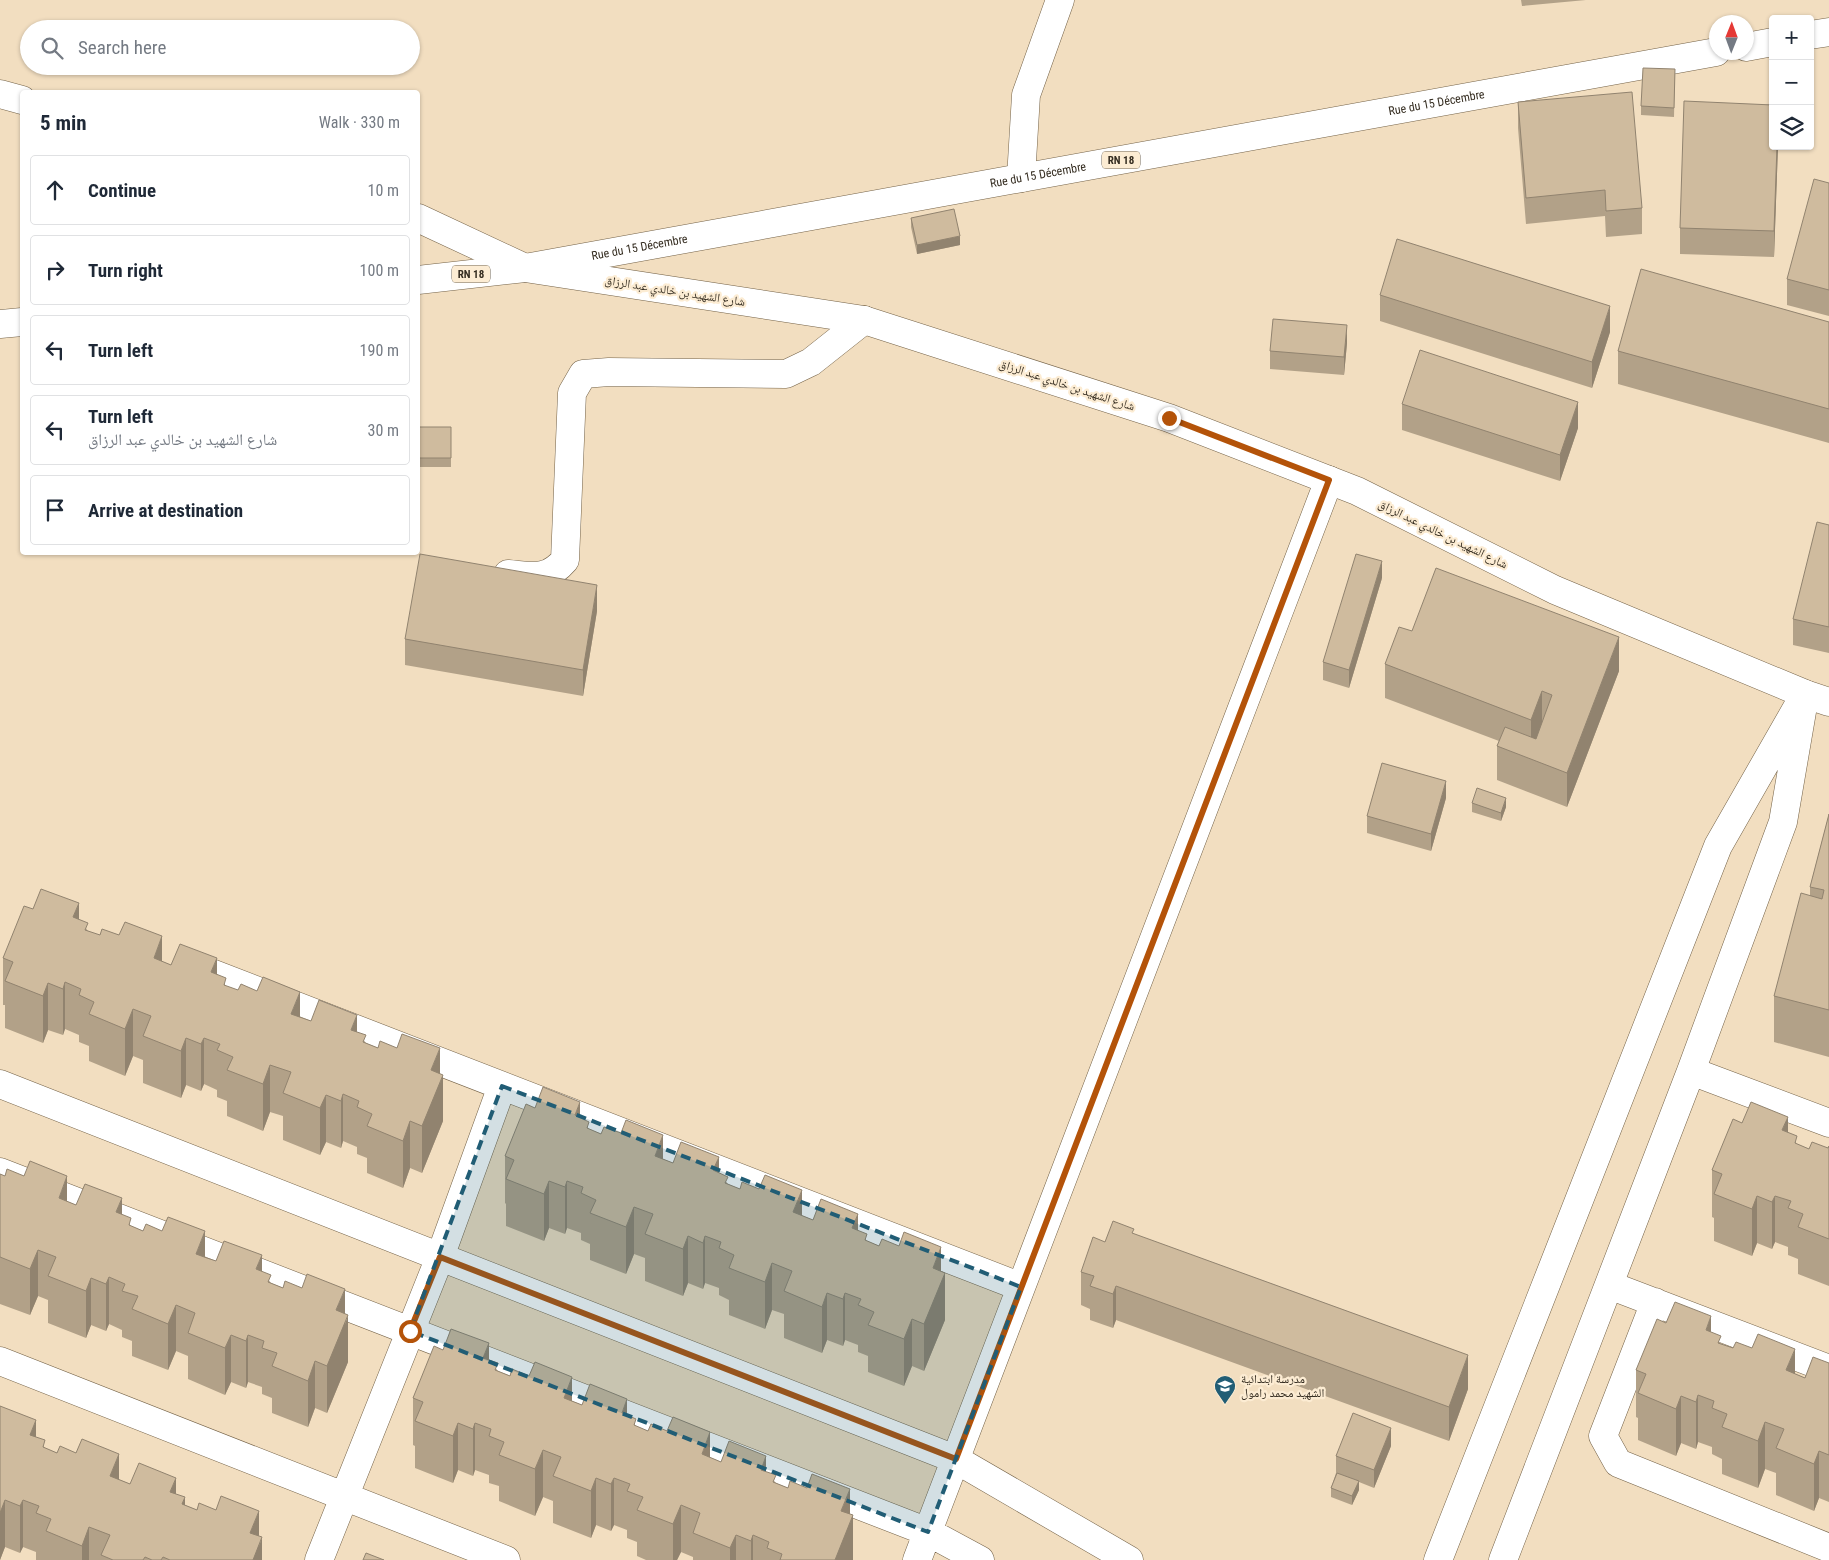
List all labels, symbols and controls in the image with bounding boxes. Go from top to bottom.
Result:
north arrow [1709,15,1754,60]
map controls [1769,15,1814,150]
button: + [1769,15,1814,60]
search box [20,20,420,75]
icon: search [38,34,66,62]
text: Search here [78,36,166,59]
button: − [1769,60,1814,105]
street label: Rue du 15 Décembre [1387,87,1486,118]
button: layers [1769,105,1814,150]
text: 5 min [40,111,87,135]
text: Walk · 330 m [319,113,400,132]
road number: RN 18 [1102,152,1140,168]
street label: Rue du 15 Décembre [989,159,1088,191]
icon: ahead [41,176,69,204]
text: Continue [88,179,156,202]
text: 10 m [367,181,399,200]
street label: Rue du 15 Décembre [590,232,689,263]
icon: right [41,256,69,284]
text: Turn right [88,259,163,282]
text: 100 m [360,261,399,280]
road number: RN 18 [452,266,490,282]
street label: شارع الشهيد بن خالدي عبد الرزاق [603,273,746,312]
icon: left [41,336,69,364]
text: Turn left [88,339,153,362]
text: 190 m [360,341,399,360]
street label: شارع الشهيد بن خالدي عبد الرزاق [996,356,1137,417]
text: Turn left [88,405,153,428]
route end [1158,407,1181,430]
icon: left [41,416,69,444]
text: 30 m [367,421,399,440]
text: شارع الشهيد بن خالدي عبد الرزاق [88,430,277,449]
icon: arrive [41,496,69,524]
street label: شارع الشهيد بن خالدي عبد الرزاق [1375,497,1510,574]
text: Arrive at destination [88,499,243,522]
route start [399,1320,422,1343]
place label: مدرسة ابتدائية الشهيد محمد رامول [1241,1372,1324,1400]
school or university icon: مدرسة ابتدائية الشهيد محمد رامول [1213,1374,1237,1405]

